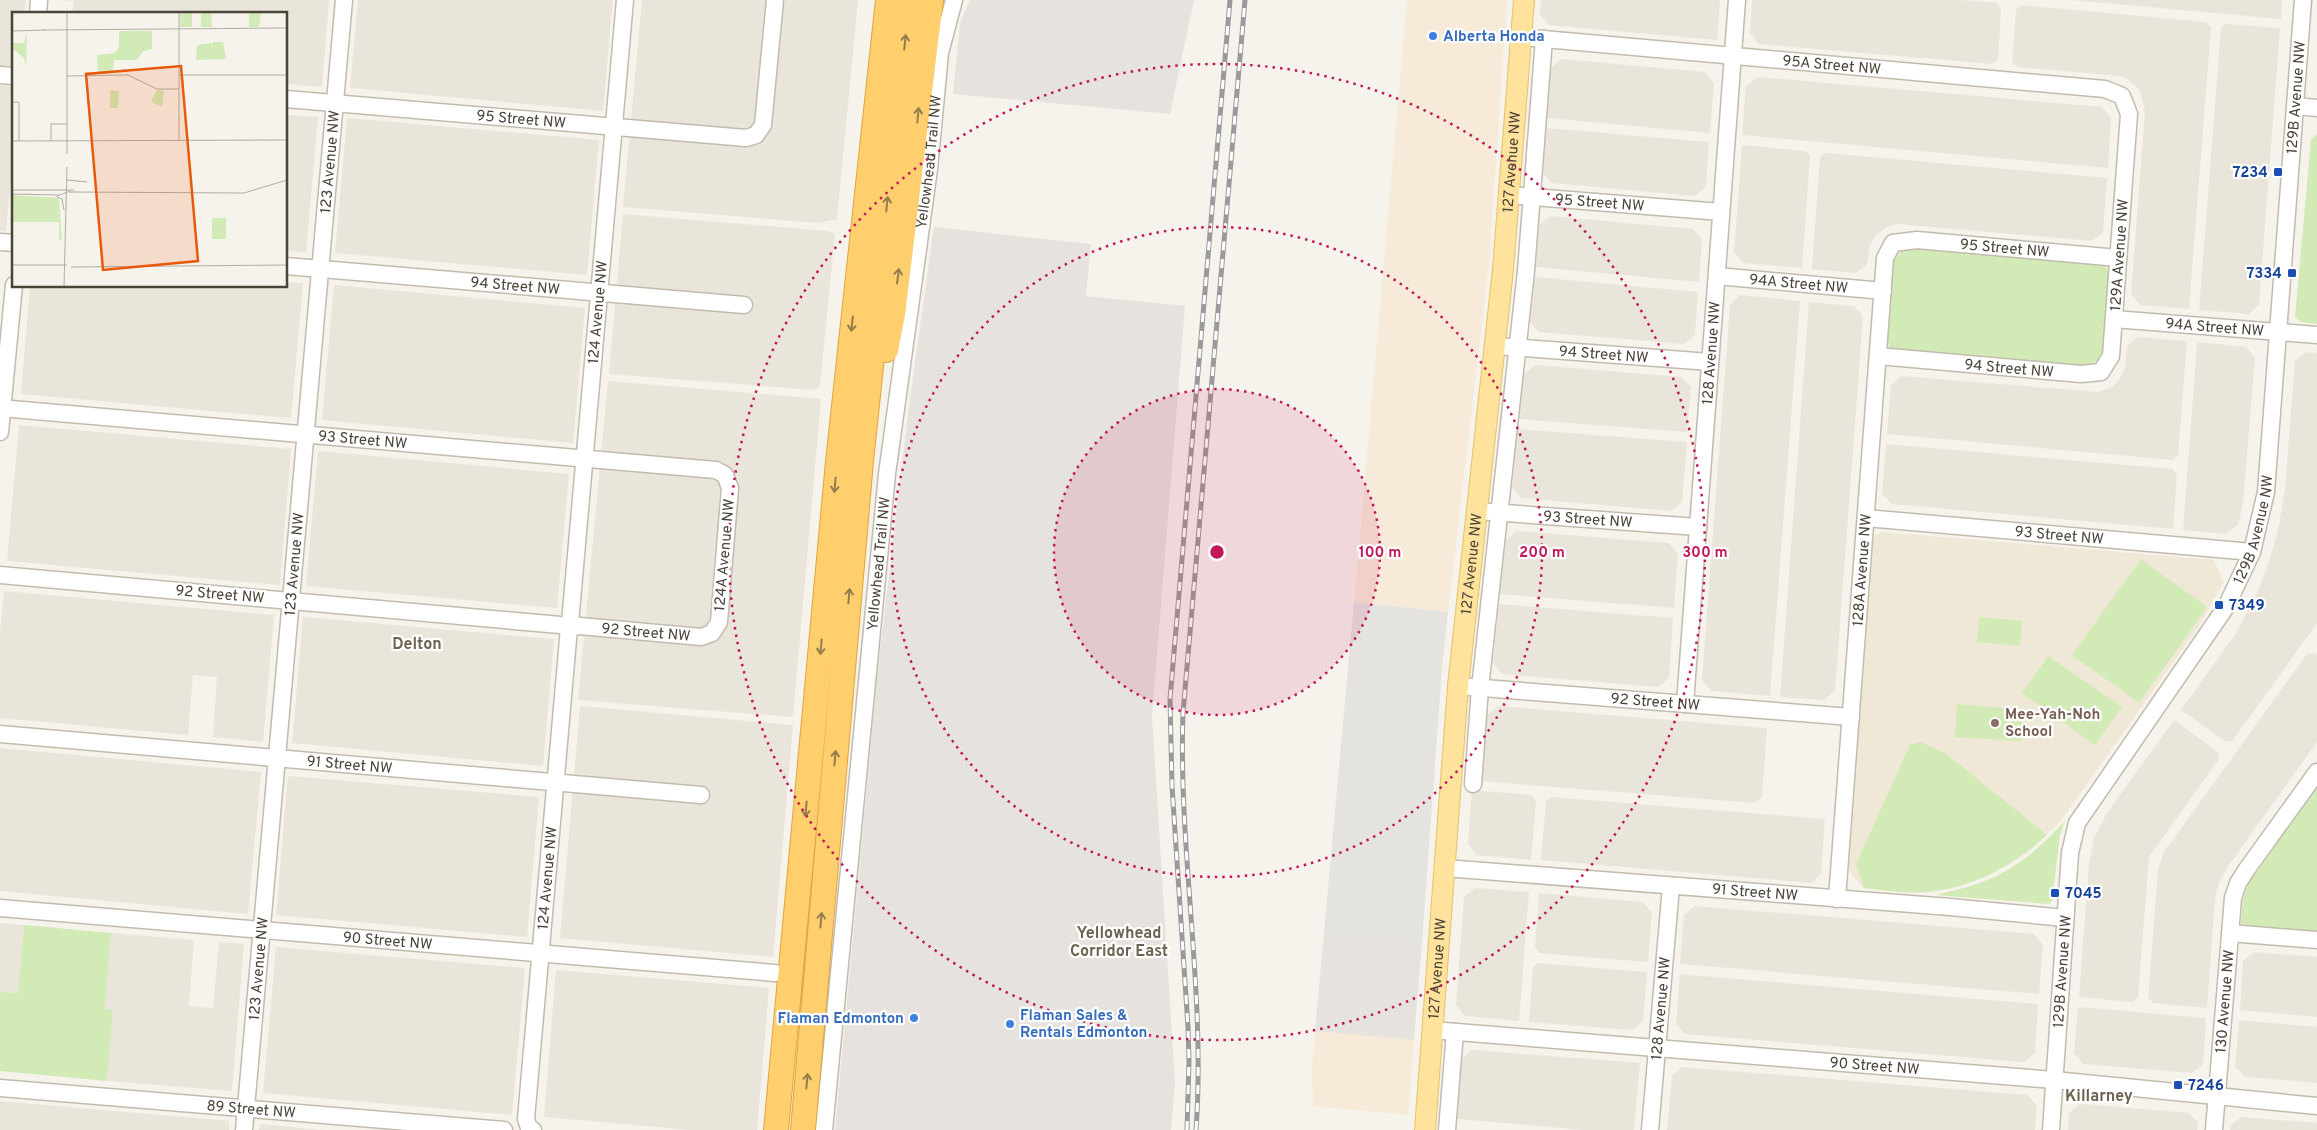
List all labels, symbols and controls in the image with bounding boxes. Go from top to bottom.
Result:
inset map [12,12,288,288]
place label: Alberta Honda [1443,28,1545,47]
marker: Alberta Honda [1427,30,1439,42]
one-way arrow [900,35,910,51]
street label: 129B Avenue NW [2283,40,2311,155]
street label: 95A Street NW [1781,52,1882,80]
street label: Yellowhead Trail NW [913,94,947,230]
street label: 95 Street NW [475,107,567,134]
one-way arrow [913,107,923,123]
street label: 123 Avenue NW [317,109,345,214]
street label: 127 Avenue NW [1499,111,1526,213]
place label: 7234 [2232,164,2268,183]
marker: 7234 [2272,166,2284,178]
street label: 95 Street NW [1554,191,1645,217]
one-way arrow [882,196,892,212]
street label: 129A Avenue NW [2107,198,2134,312]
street label: 95 Street NW [1959,236,2050,263]
street label: 124 Avenue NW [585,260,613,365]
place label: 7334 [2247,265,2282,284]
marker: 7334 [2286,267,2298,279]
one-way arrow [893,269,903,285]
street label: 94A Street NW [1748,271,1849,299]
street label: 94 Street NW [470,274,561,300]
street label: 128 Avenue NW [1699,301,1726,405]
one-way arrow [847,315,857,331]
street label: 94A Street NW [2164,315,2265,342]
street label: 94 Street NW [1558,343,1649,368]
street label: 94 Street NW [1963,356,2054,383]
street label: 93 Street NW [317,428,408,454]
street label: 129B Avenue NW [2230,474,2278,588]
one-way arrow [831,477,840,493]
street label: Yellowhead Trail NW [864,496,896,632]
street label: 124A Avenue NW [711,498,740,612]
street label: 93 Street NW [1542,508,1633,533]
street label: 123 Avenue NW [282,512,310,617]
street label: 127 Avenue NW [1458,513,1488,616]
street label: 128A Avenue NW [1849,513,1877,627]
street label: 93 Street NW [2014,523,2105,550]
centre of rings [1208,543,1226,561]
text: 100 m [1359,544,1401,563]
text: 200 m [1519,544,1565,563]
text: 300 m [1682,544,1728,563]
street label: 92 Street NW [174,582,265,609]
one-way arrow [845,588,854,604]
place label: 7349 [2229,597,2265,616]
marker: 7349 [2213,599,2225,611]
street label: 92 Street NW [600,620,691,647]
district label: Delton [392,635,442,655]
one-way arrow [816,639,825,655]
street label: 92 Street NW [1610,690,1701,716]
place label: Mee-Yah-Noh School [2005,706,2100,742]
marker: Mee-Yah-Noh School [1989,717,2001,729]
one-way arrow [830,750,840,766]
street label: 91 Street NW [306,753,393,779]
one-way arrow [801,801,810,817]
street label: 124 Avenue NW [535,826,563,931]
street label: 91 Street NW [1711,881,1799,906]
place label: 7045 [2065,885,2102,904]
marker: 7045 [2049,887,2061,899]
one-way arrow [816,912,826,928]
street label: 129B Avenue NW [2050,914,2077,1029]
street label: 123 Avenue NW [246,916,274,1021]
street label: 127 Avenue NW [1425,917,1452,1020]
district label: Yellowhead Corridor East [1070,924,1168,962]
street label: 90 Street NW [342,929,433,955]
street label: 130 Avenue NW [2212,949,2240,1054]
street label: 128 Avenue NW [1648,956,1676,1061]
place label: Flaman Sales & Rentals Edmonton [1020,1007,1147,1043]
place label: Flaman Edmonton [778,1010,904,1029]
marker: Flaman Edmonton [908,1012,920,1024]
marker: Flaman Sales & Rentals Edmonton [1004,1018,1016,1030]
street label: 90 Street NW [1829,1054,1920,1080]
one-way arrow [802,1074,812,1090]
place label: 7246 [2188,1077,2224,1096]
marker: 7246 [2172,1079,2184,1091]
district label: Killarney [2065,1087,2133,1107]
street label: 89 Street NW [206,1097,296,1124]

